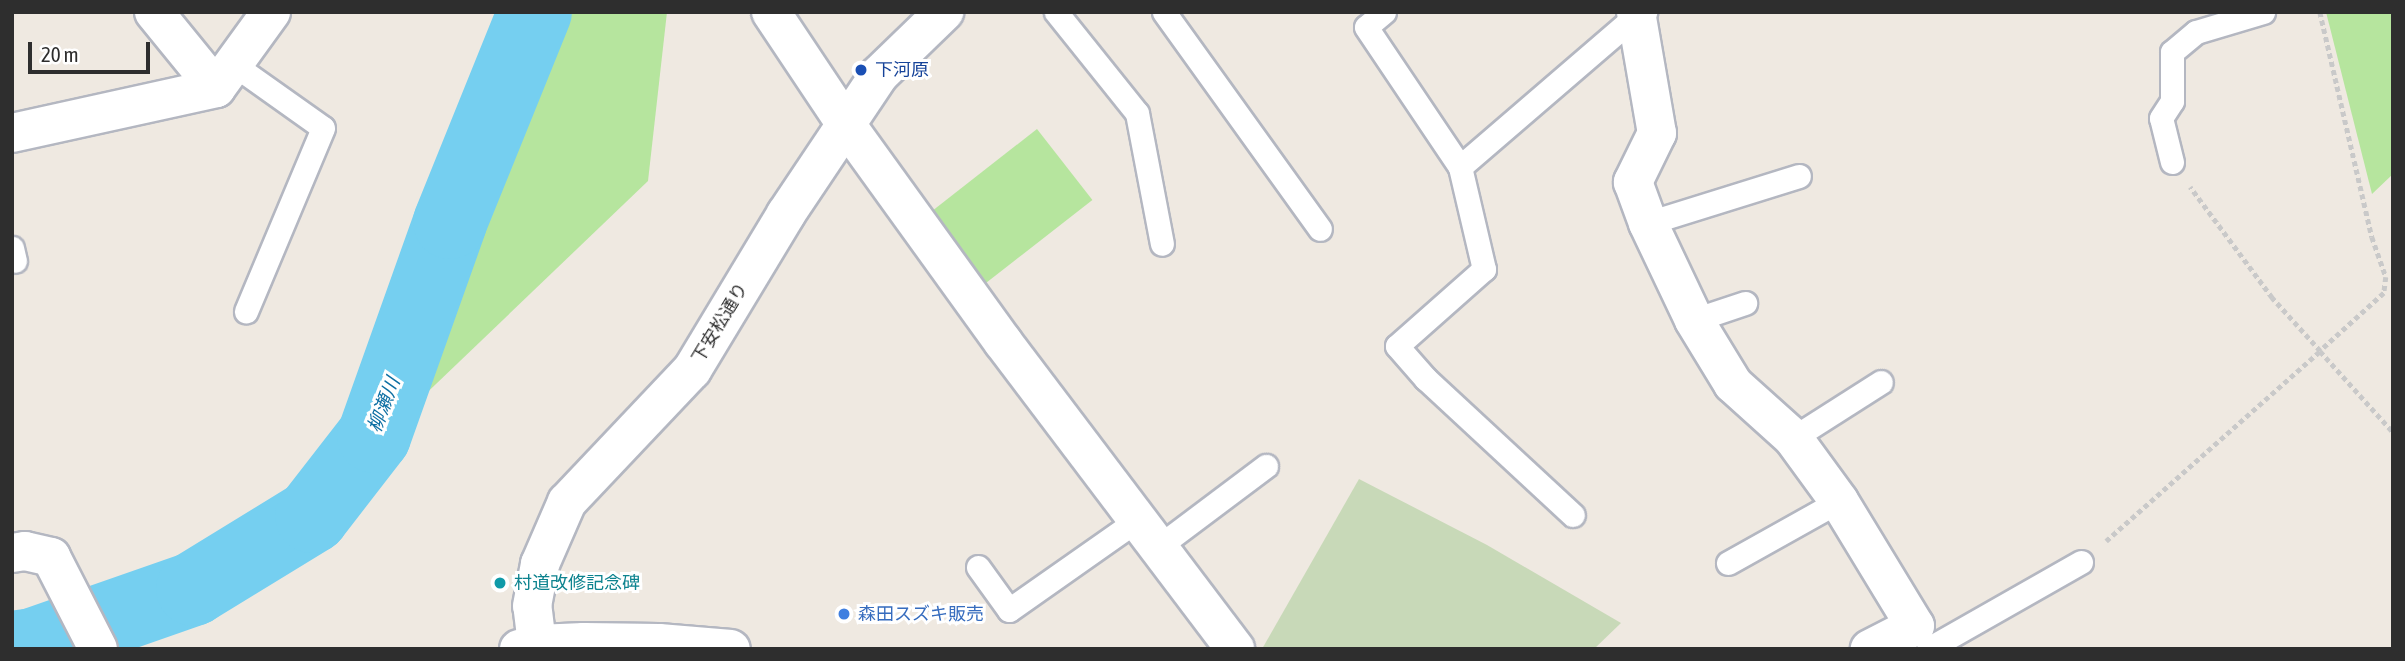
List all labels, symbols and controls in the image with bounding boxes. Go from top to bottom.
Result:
scale bar [32,28,154,72]
text: 20 m [41,42,79,66]
place label: 下河原 [875,59,929,81]
marker: 下河原 [853,62,869,78]
street label: 下安松通り [688,279,752,367]
water label: 柳瀬川 [363,374,405,436]
place label: 村道改修記念碑 [514,572,640,594]
marker: 村道改修記念碑 [492,575,508,591]
place label: 森田スズキ販売 [858,603,984,625]
marker: 森田スズキ販売 [836,606,852,622]

